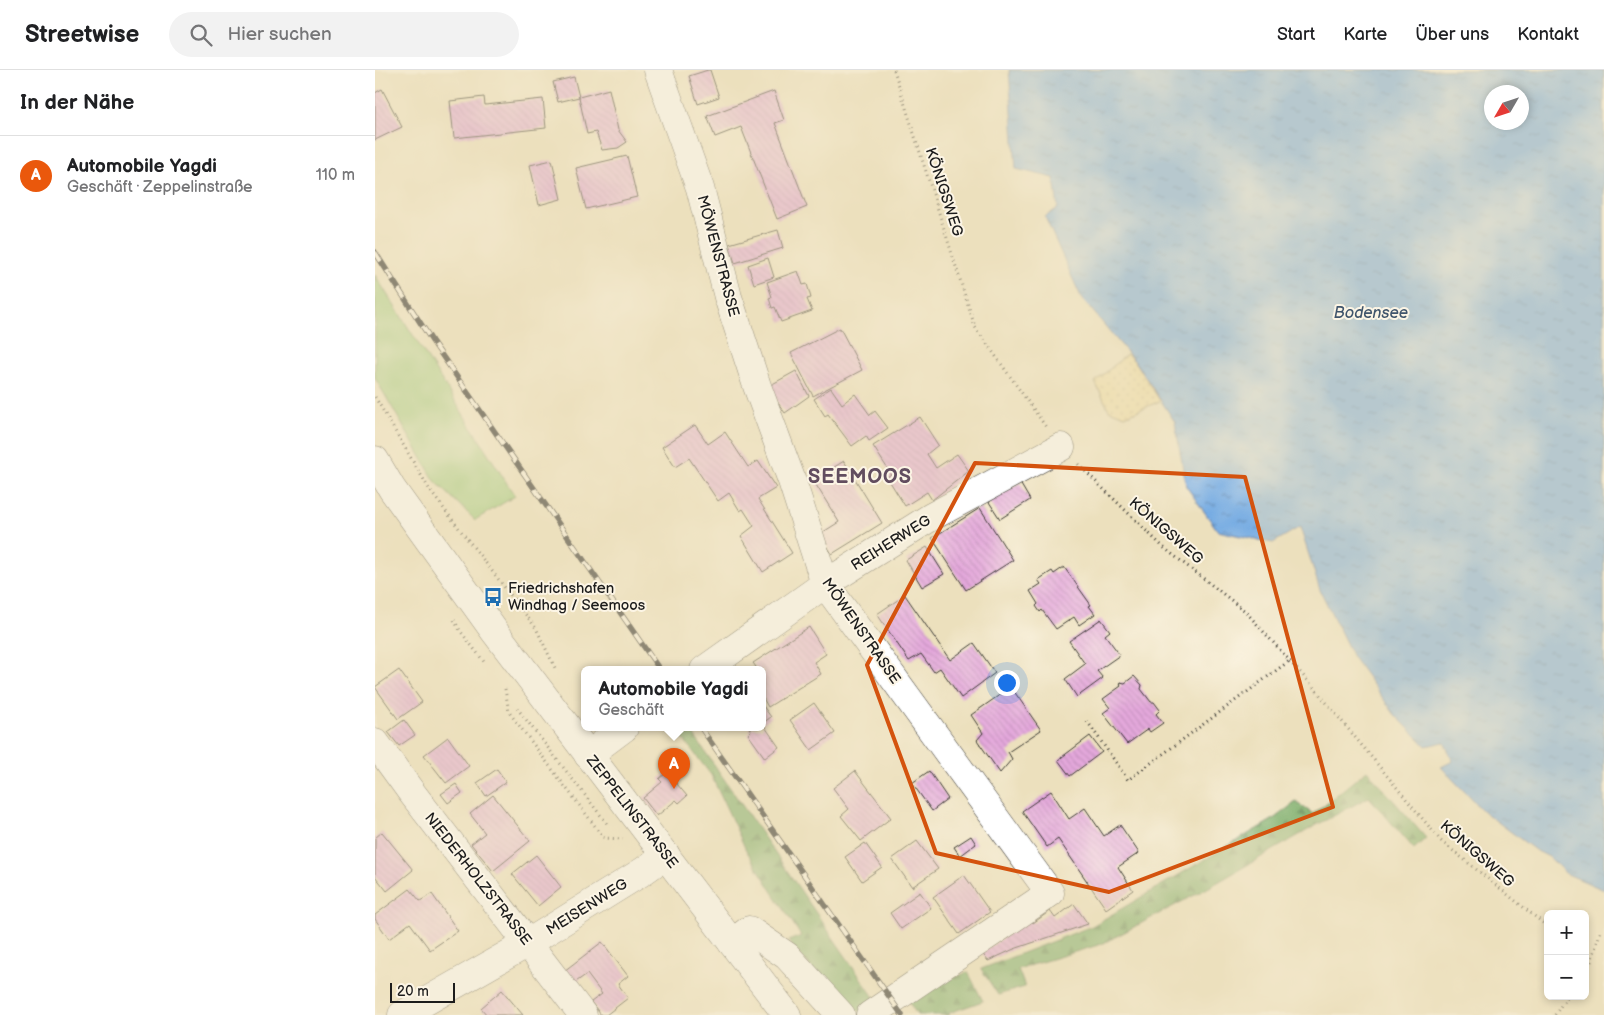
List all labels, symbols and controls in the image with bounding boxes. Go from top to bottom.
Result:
search box [169,12,519,57]
text: Streetwise [25,20,139,49]
icon: search [187,21,215,49]
text: Hier suchen [227,23,332,46]
text: Start [1277,24,1315,45]
text: Karte [1343,24,1387,45]
text: Über uns [1415,24,1489,45]
text: Kontakt [1517,24,1579,45]
north arrow [1484,85,1529,130]
text: In der Nähe [20,90,134,115]
street label: KÖNIGSWEG [921,145,967,239]
text: Automobile Yagdi [67,155,217,178]
text: A [31,166,41,185]
text: 110 m [316,166,355,185]
text: Geschäft · Zeppelinstraße [67,178,253,197]
street label: MÖWENSTRASSE [693,193,743,319]
water label: Bodensee [1334,304,1408,323]
district label: SEEMOOS [808,465,912,489]
street label: KÖNIGSWEG [1125,494,1207,568]
street label: REIHERWEG [848,511,934,575]
street label: MÖWENSTRASSE [817,574,905,688]
place label: Friedrichshafen Windhag / Seemoos [508,579,646,615]
bus stop icon: Friedrichshafen Windhag / Seemoos [482,586,504,608]
popup [581,666,766,731]
your location [994,670,1020,696]
text: Automobile Yagdi [599,678,748,701]
text: Geschäft [599,701,664,720]
pin: A [658,748,690,789]
street label: ZEPPELINSTRASSE [582,752,682,872]
street label: NIEDERHOLZSTRASSE [420,809,536,949]
street label: KÖNIGSWEG [1436,817,1518,891]
street label: MEISENWEG [543,874,631,940]
map controls [1544,910,1589,1000]
button: + [1544,910,1589,955]
button: − [1544,955,1589,1000]
scale bar [390,980,455,1003]
text: 20 m [397,983,429,1000]

